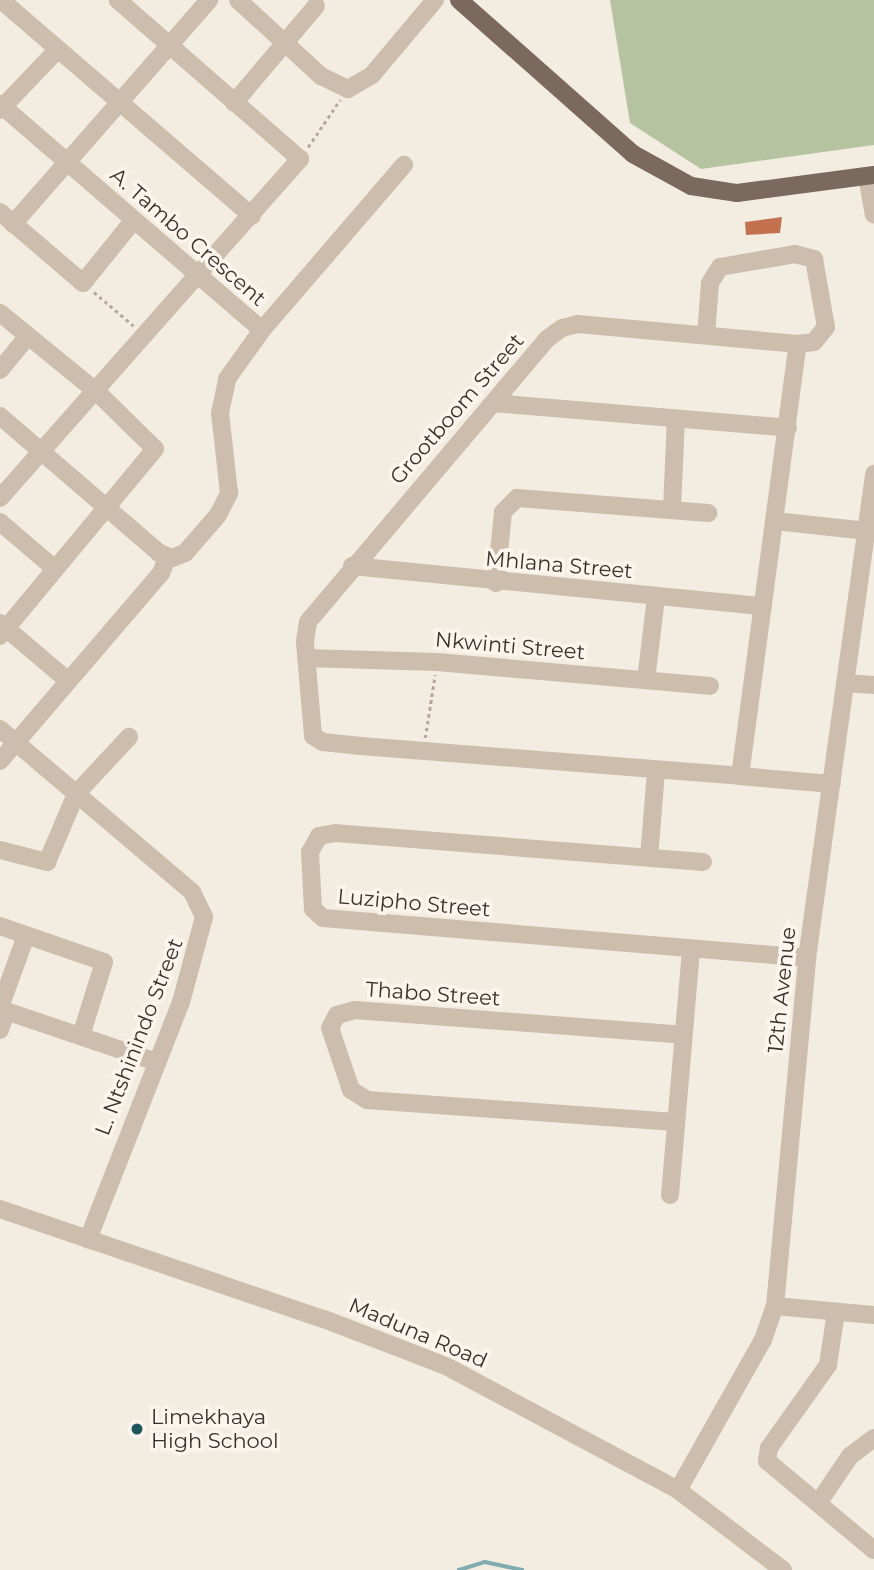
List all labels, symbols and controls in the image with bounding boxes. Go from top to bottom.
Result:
street label: A. Tambo Crescent [105,163,271,311]
street label: Grootboom Street [385,329,529,489]
street label: Mhlana Street [484,546,634,584]
street label: Nkwinti Street [434,627,586,665]
street label: Luzipho Street [337,884,491,922]
street label: 12th Avenue [763,926,801,1054]
street label: L. Ntshinindo Street [90,935,188,1139]
street label: Thabo Street [365,977,501,1011]
street label: Maduna Road [345,1293,491,1373]
place label: Limekhaya High School [151,1404,279,1454]
marker: Limekhaya High School [129,1421,145,1437]

